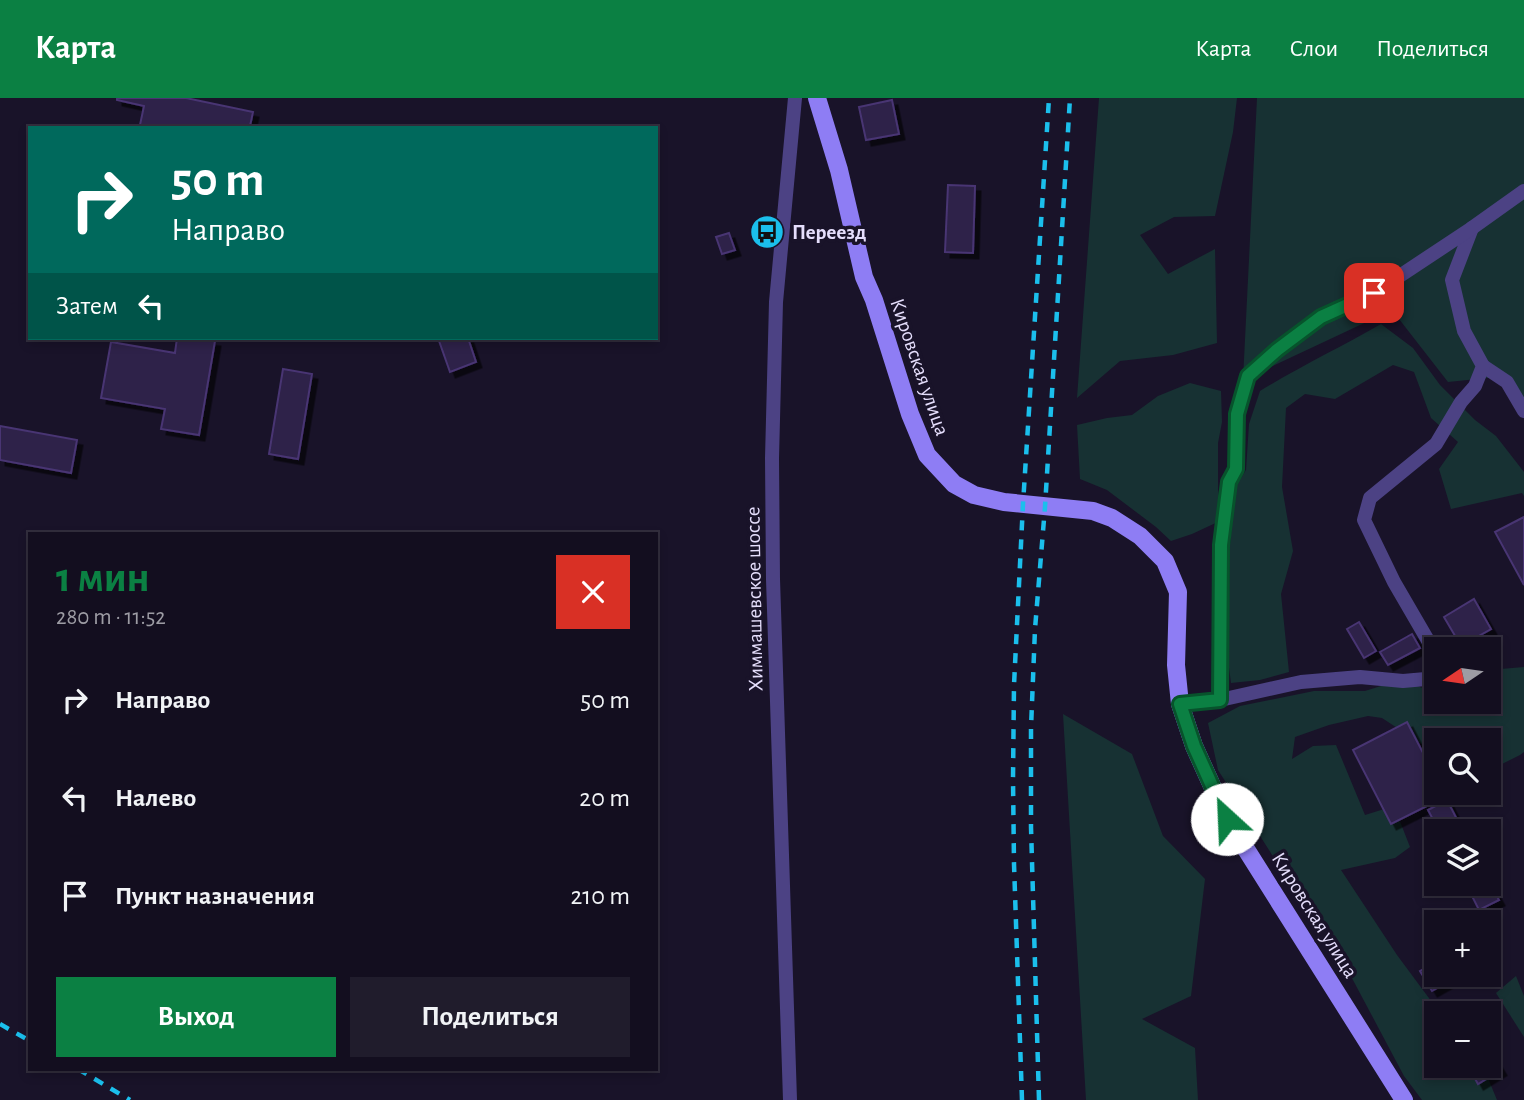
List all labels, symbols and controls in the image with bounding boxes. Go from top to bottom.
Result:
text: Карта [35,32,116,65]
text: Карта [1195,37,1251,61]
text: Слои [1289,37,1338,61]
text: Поделиться [1376,37,1489,61]
icon: right [56,154,147,245]
text: 50 m [171,156,265,205]
bus stop icon: Переезд [748,213,786,251]
text: Направо [171,214,285,246]
place label: Переезд [792,222,866,243]
pin [1344,263,1404,323]
icon: arrive [1355,274,1393,312]
icon: left [132,287,170,325]
text: Затем [56,293,118,319]
street label: Кировская улица [886,296,953,439]
street label: Химмашевское шоссе [742,506,767,692]
button: close [556,555,630,629]
text: 1 мин [56,557,150,599]
text: 280 m · 11:52 [56,606,166,629]
north arrow [1424,637,1502,714]
map controls [1424,637,1501,1078]
icon: right [56,681,94,719]
text: Направо [115,687,210,713]
text: 50 m [580,687,630,713]
button: search [1424,728,1501,805]
icon: left [56,779,94,817]
position arrow [1190,782,1264,856]
text: Налево [115,785,196,811]
text: 20 m [579,785,630,811]
button: layers [1424,819,1501,896]
street label: Кировская улица [1268,849,1362,982]
icon: arrive [56,877,94,915]
text: Пункт назначения [115,883,315,909]
text: 210 m [570,883,630,909]
button: + [1424,910,1501,987]
button: Выход [56,977,336,1057]
button: Поделиться [350,977,630,1057]
button: − [1424,1001,1501,1078]

